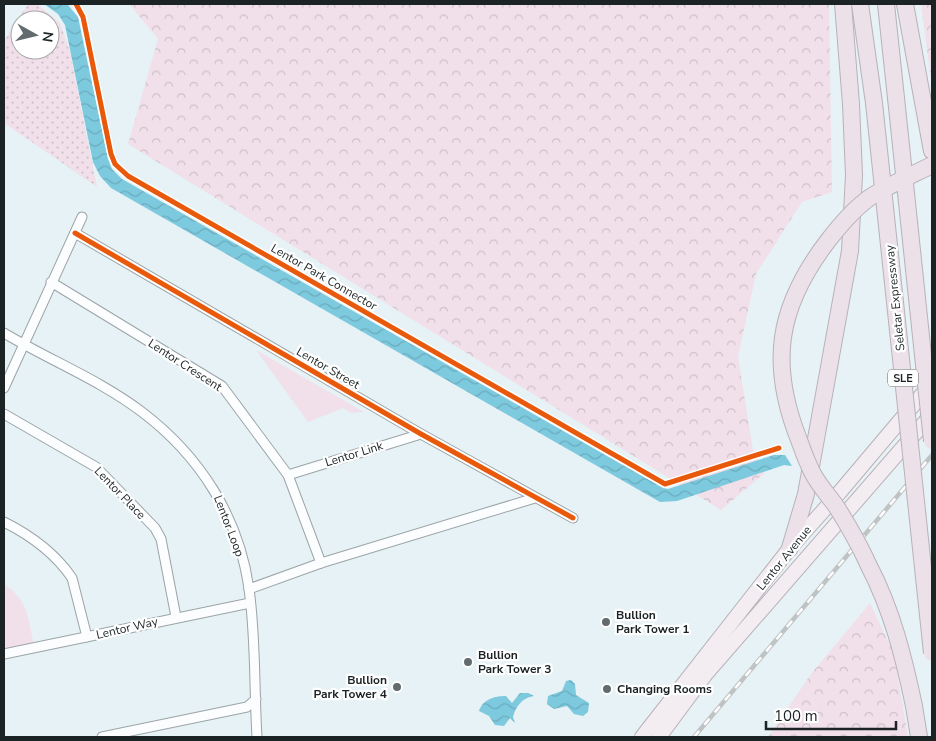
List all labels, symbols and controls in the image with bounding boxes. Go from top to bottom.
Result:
north arrow [10,10,60,60]
text: N [37,30,58,43]
street label: Lentor Park Connector [268,240,381,314]
street label: Seletar Expressway [881,243,909,352]
street label: Lentor Crescent [145,335,226,395]
street label: Lentor Street [293,343,363,393]
road number: SLE [888,369,918,386]
street label: Lentor Link [323,437,386,470]
street label: Lentor Place [91,463,149,523]
street label: Lentor Loop [210,493,248,559]
street label: Lentor Avenue [753,522,815,594]
place label: Bullion Park Tower 1 [616,607,690,637]
street label: Lentor Way [95,613,160,643]
marker: Bullion Park Tower 1 [600,616,612,628]
place label: Bullion Park Tower 3 [478,647,552,677]
marker: Bullion Park Tower 3 [462,656,474,668]
place label: Bullion Park Tower 4 [313,672,387,702]
marker: Bullion Park Tower 4 [391,681,403,693]
place label: Changing Rooms [617,681,712,697]
marker: Changing Rooms [601,683,613,695]
scale bar [766,698,896,730]
text: 100 m [774,706,818,726]

